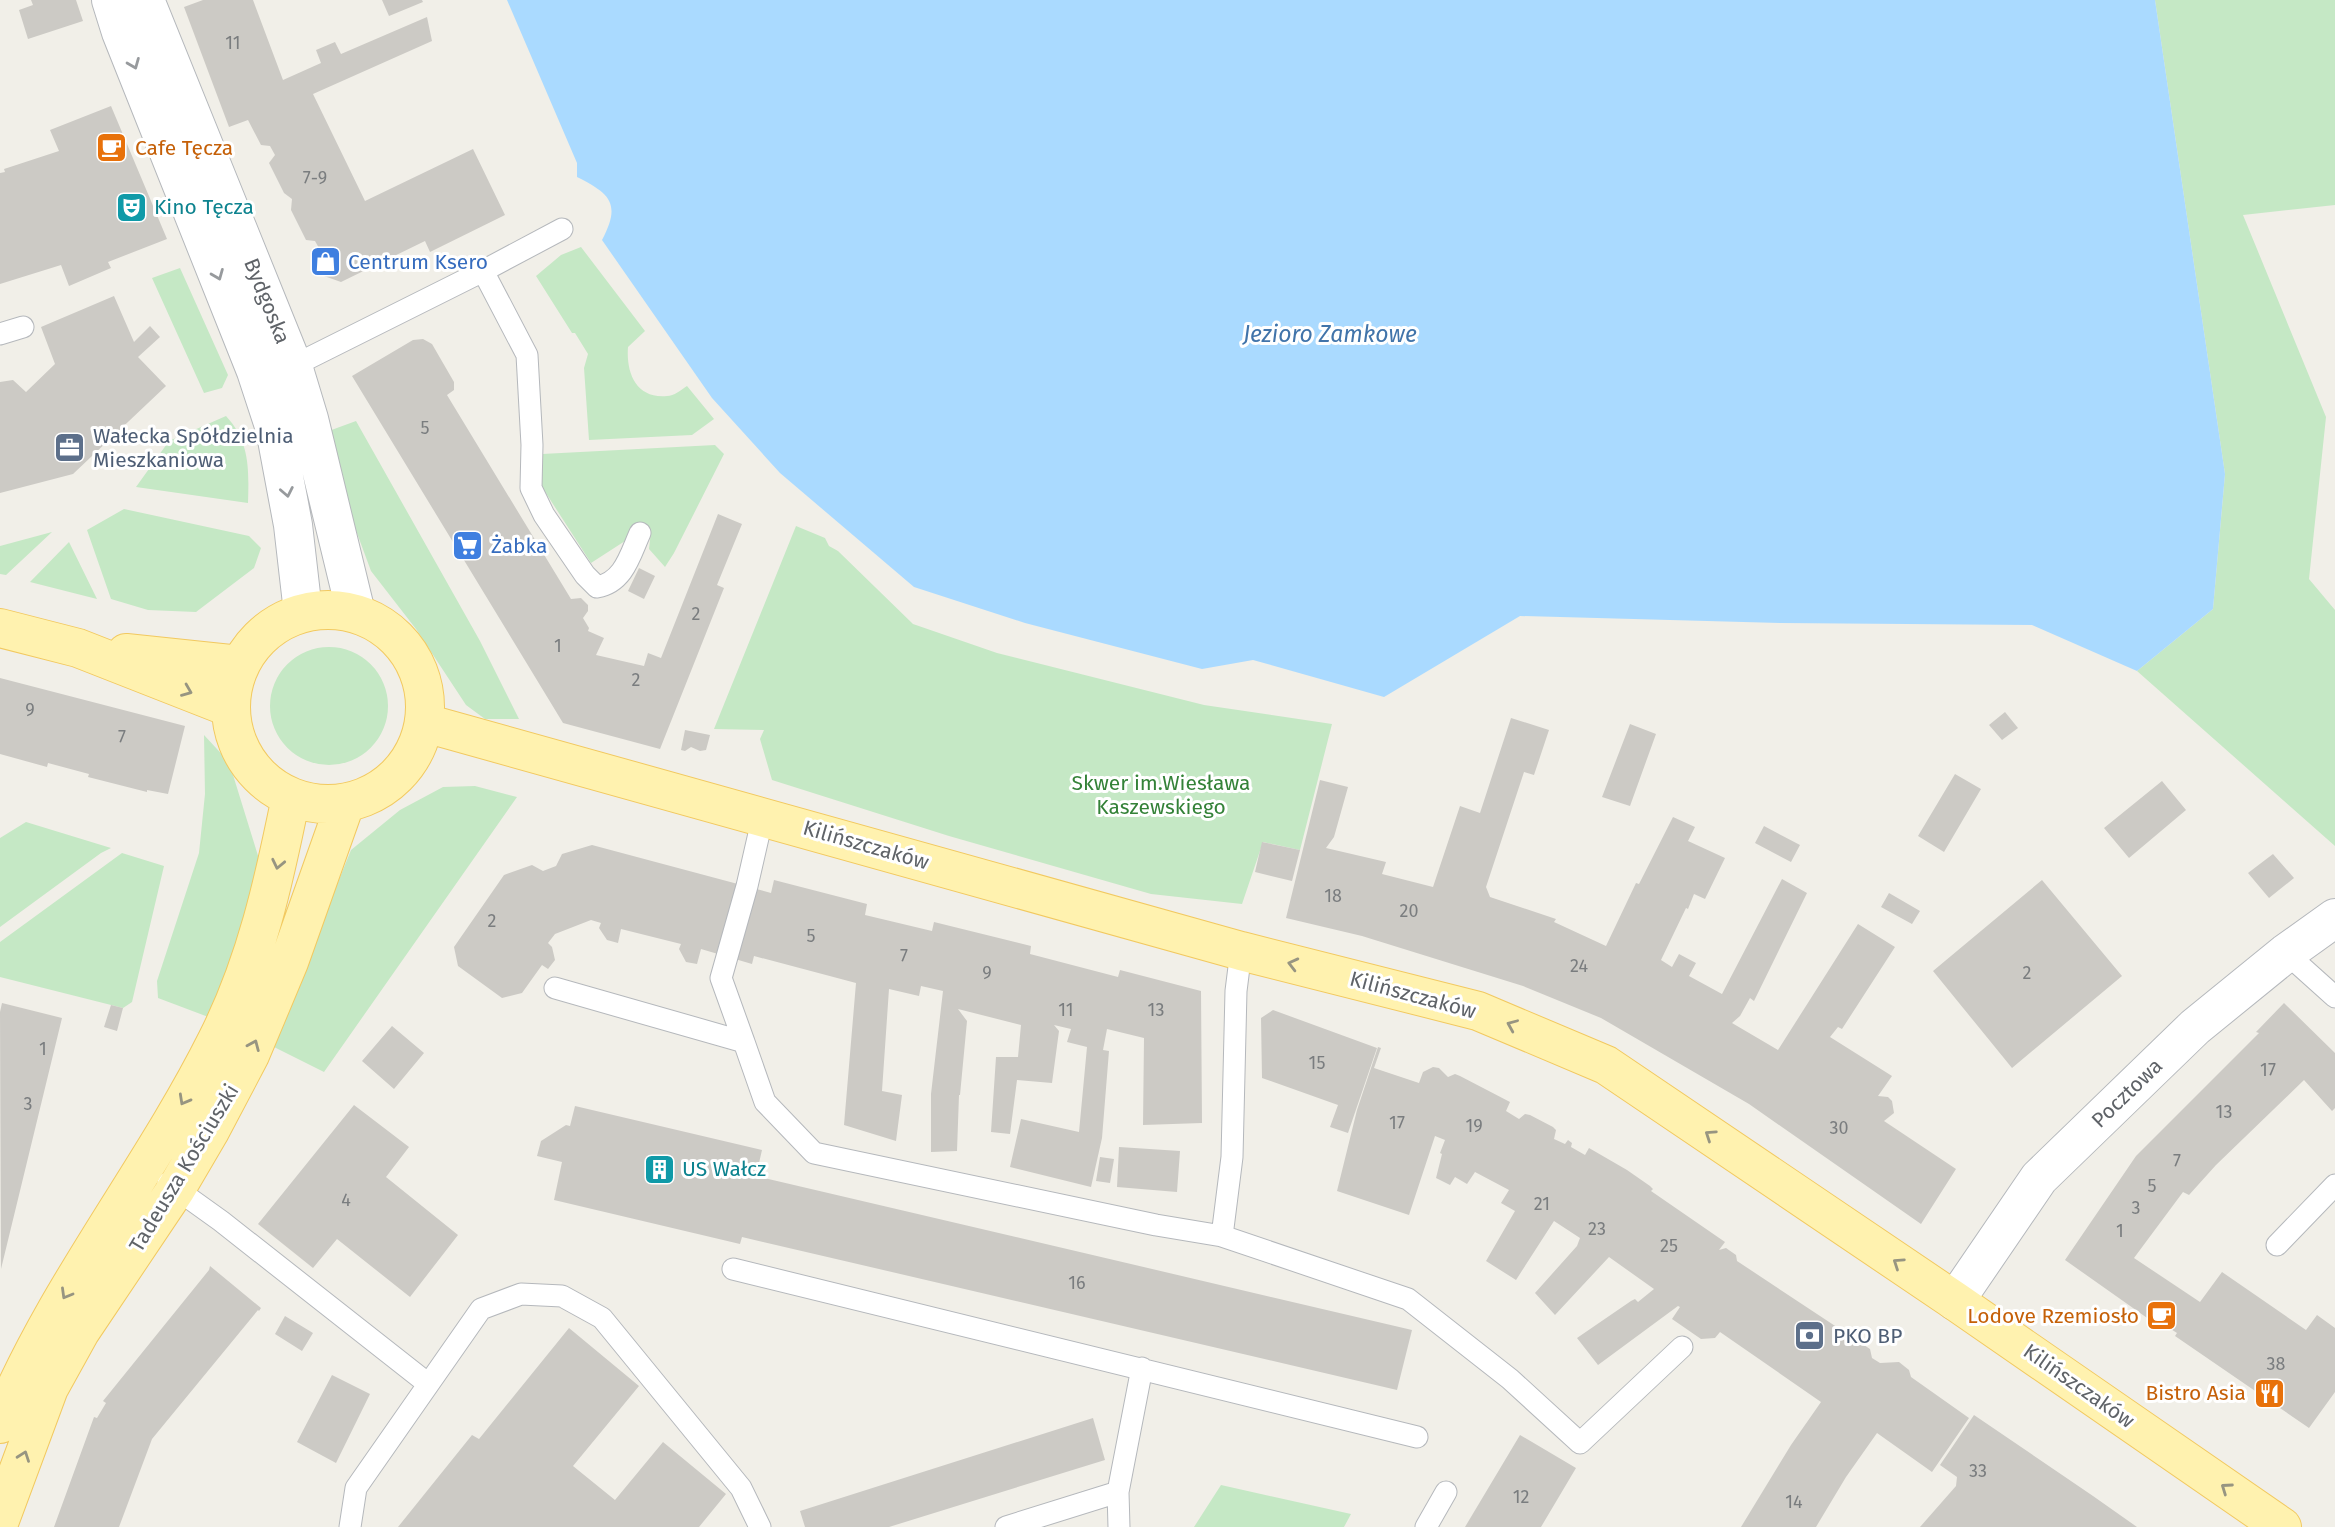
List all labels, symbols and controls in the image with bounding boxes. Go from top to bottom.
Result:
house number: 11 [225,32,241,54]
one-way arrow [125,58,139,70]
cafe icon: Cafe Tęcza [95,131,129,165]
place label: Cafe Tęcza [135,135,233,161]
house number: 7-9 [303,167,327,189]
theatre icon: Kino Tęcza [114,190,148,224]
place label: Kino Tęcza [154,194,254,220]
shop icon: Centrum Ksero [308,245,342,279]
place label: Centrum Ksero [348,249,488,275]
street label: Bydgoska [238,254,296,348]
one-way arrow [210,269,224,281]
water label: Jezioro Zamkowe [1241,320,1417,348]
house number: 5 [420,417,430,439]
place label: Wałecka Spółdzielnia Mieszkaniowa [93,423,294,473]
office icon: Wałecka Spółdzielnia Mieszkaniowa [53,431,87,465]
one-way arrow [279,486,294,498]
supermarket icon: Żabka [451,529,485,563]
place label: Żabka [491,533,547,559]
house number: 2 [692,603,701,625]
house number: 1 [554,635,562,657]
house number: 2 [632,669,641,691]
one-way arrow [180,683,192,697]
house number: 9 [25,699,35,721]
house number: 7 [118,726,126,748]
park label: Skwer im.Wiesława Kaszewskiego [1072,770,1250,820]
street label: Kilińszczaków [800,815,932,875]
one-way arrow [271,858,286,870]
house number: 18 [1324,885,1342,907]
house number: 20 [1400,900,1418,922]
house number: 2 [488,910,497,932]
house number: 5 [806,925,816,947]
house number: 7 [900,945,908,967]
house number: 24 [1570,955,1588,977]
one-way arrow [1287,958,1299,972]
house number: 9 [982,962,992,984]
house number: 2 [2023,962,2032,984]
street label: Kilińszczaków [1347,966,1479,1024]
house number: 11 [1058,999,1074,1021]
house number: 13 [1148,999,1164,1021]
one-way arrow [1506,1020,1518,1034]
house number: 1 [39,1038,47,1060]
one-way arrow [246,1040,260,1053]
house number: 15 [1309,1052,1325,1074]
street label: Pocztowa [2086,1053,2168,1133]
house number: 17 [2260,1059,2276,1081]
street label: Tadeusza Kościuszki [124,1079,244,1257]
house number: 3 [24,1093,32,1115]
one-way arrow [179,1093,192,1105]
house number: 13 [2216,1101,2232,1123]
house number: 17 [1389,1112,1405,1134]
house number: 19 [1465,1115,1483,1137]
house number: 30 [1829,1117,1849,1139]
one-way arrow [1704,1131,1717,1144]
house number: 7 [2173,1150,2181,1172]
building icon: US Wałcz [642,1152,676,1186]
place label: US Wałcz [682,1156,766,1182]
house number: 5 [2147,1175,2157,1197]
house number: 4 [341,1189,351,1211]
house number: 21 [1534,1193,1550,1215]
house number: 3 [2132,1197,2140,1219]
house number: 23 [1588,1218,1606,1240]
house number: 1 [2116,1220,2124,1242]
house number: 25 [1660,1235,1678,1257]
one-way arrow [1893,1258,1906,1271]
house number: 16 [1068,1272,1086,1294]
one-way arrow [61,1287,74,1300]
cafe icon: Lodove Rzemiosło [2145,1299,2179,1333]
place label: Lodove Rzemiosło [1967,1303,2139,1329]
bank icon: PKO BP [1793,1319,1827,1353]
place label: PKO BP [1833,1323,1902,1349]
street label: Kilińszczaków [2018,1338,2140,1434]
house number: 38 [2267,1353,2286,1375]
restaurant icon: Bistro Asia [2252,1376,2286,1410]
place label: Bistro Asia [2145,1380,2246,1406]
one-way arrow [15,1451,29,1463]
house number: 33 [1969,1460,1987,1482]
one-way arrow [2221,1484,2234,1496]
house number: 12 [1513,1486,1529,1508]
house number: 14 [1785,1491,1803,1513]

